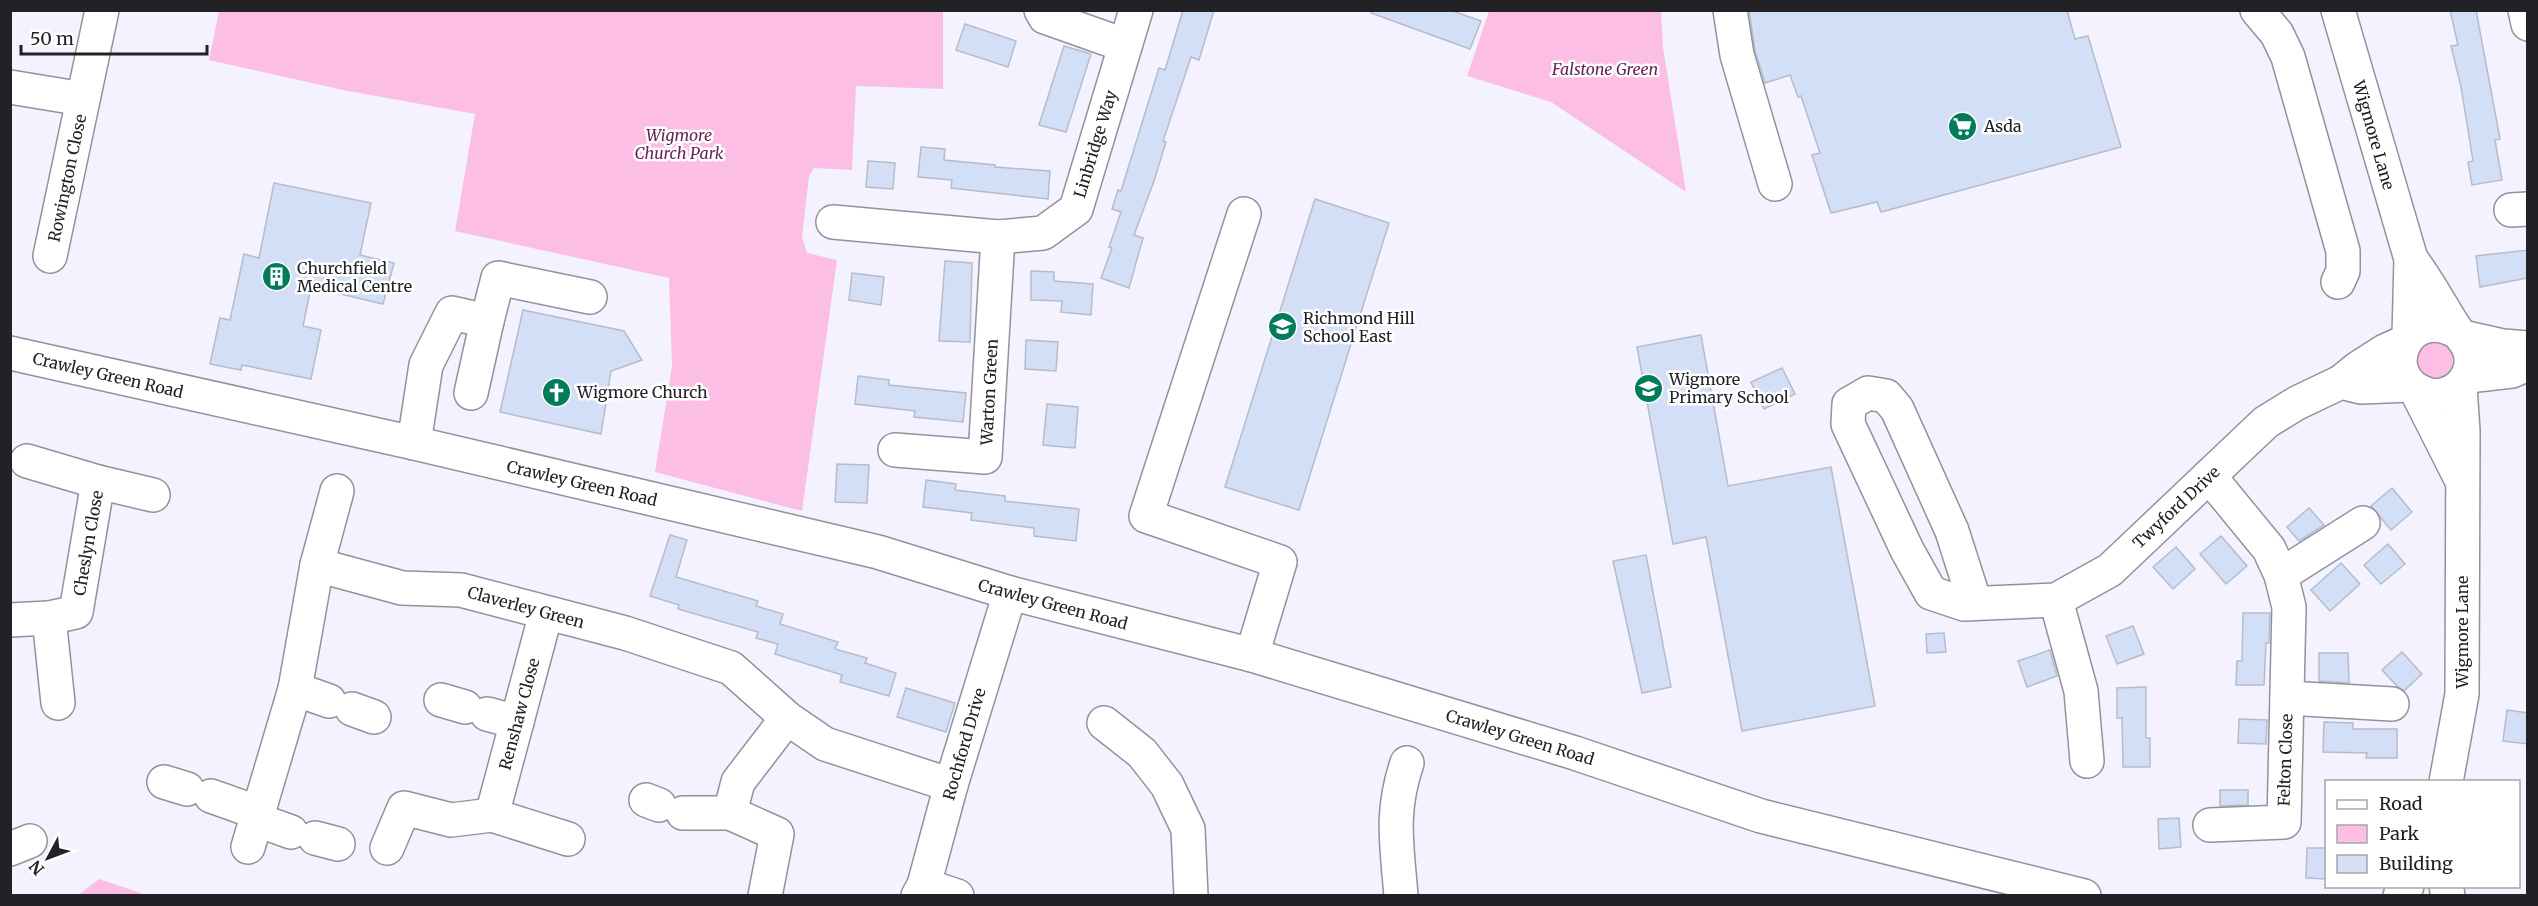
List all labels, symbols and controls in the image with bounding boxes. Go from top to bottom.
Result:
scale bar [21,18,207,56]
text: 50 m [30,27,74,50]
park label: Falstone Green [1551,59,1658,79]
street label: Wigmore Lane [2349,77,2399,192]
street label: Linbridge Way [1069,87,1121,200]
supermarket icon: Asda [1947,110,1979,142]
street label: Rowington Close [44,112,90,244]
place label: Asda [1983,116,2022,136]
park label: Wigmore Church Park [634,125,724,163]
place label: Churchfield Medical Centre [297,258,412,296]
building icon: Churchfield Medical Centre [260,261,292,293]
place label: Richmond Hill School East [1303,308,1415,346]
school or university icon: Richmond Hill School East [1266,311,1298,343]
street label: Warton Green [976,338,1002,447]
street label: Crawley Green Road [31,348,186,402]
place label: Wigmore Primary School [1668,369,1789,407]
school or university icon: Wigmore Primary School [1632,372,1664,404]
church icon: Wigmore Church [540,376,572,408]
place label: Wigmore Church [576,382,708,402]
street label: Crawley Green Road [505,456,660,510]
street label: Twyford Drive [2128,462,2224,552]
street label: Cheslyn Close [69,489,107,597]
street label: Crawley Green Road [976,574,1130,634]
street label: Wigmore Lane [2452,576,2472,689]
street label: Claverley Green [465,582,587,632]
street label: Renshaw Close [494,656,544,772]
street label: Rochford Drive [938,686,990,802]
street label: Crawley Green Road [1443,705,1597,769]
street label: Felton Close [2273,713,2297,807]
legend [2325,780,2520,888]
text: Road [2379,792,2423,815]
text: Park [2379,822,2420,845]
north arrow [18,828,78,888]
text: Building [2379,852,2453,875]
text: N [25,856,48,879]

